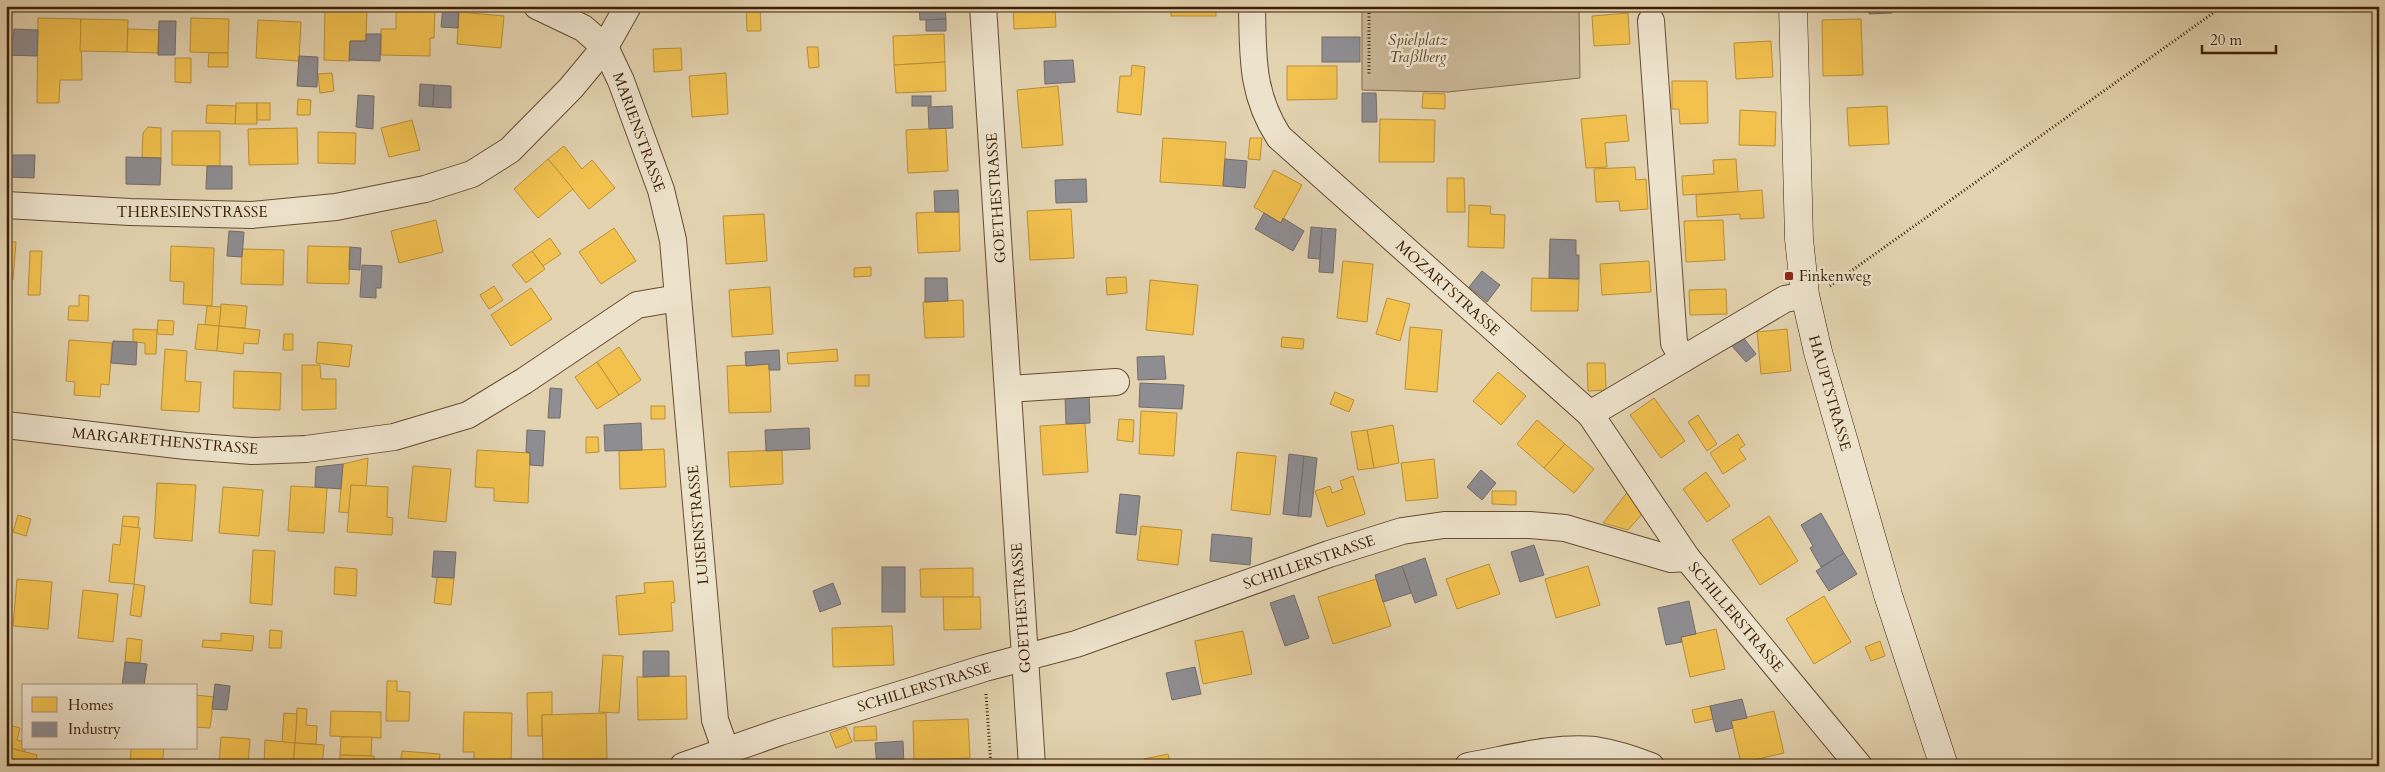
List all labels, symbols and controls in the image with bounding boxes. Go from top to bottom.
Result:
scale bar [2202,22,2276,54]
park label: Spielplatz Traßlberg [1388,30,1449,67]
text: 20 m [2210,30,2242,50]
street label: MARIENSTRASSE [608,69,670,195]
street label: GOETHESTRASSE [981,132,1011,264]
street label: THERESIENSTRASSE [116,202,268,222]
street label: MOZARTSTRASSE [1392,236,1504,340]
place label: Finkenweg [1799,266,1871,286]
marker: Finkenweg [1783,270,1795,282]
street label: HAUPTSTRASSE [1804,333,1856,453]
street label: MARGARETHENSTRASSE [71,423,259,459]
street label: LUISENSTRASSE [683,464,713,586]
street label: SCHILLERSTRASSE [1240,530,1378,594]
street label: GOETHESTRASSE [1006,542,1036,674]
street label: SCHILLERSTRASSE [1684,558,1788,676]
street label: SCHILLERSTRASSE [855,657,993,717]
legend [22,684,198,750]
text: Homes [68,695,113,715]
text: Industry [68,719,121,739]

